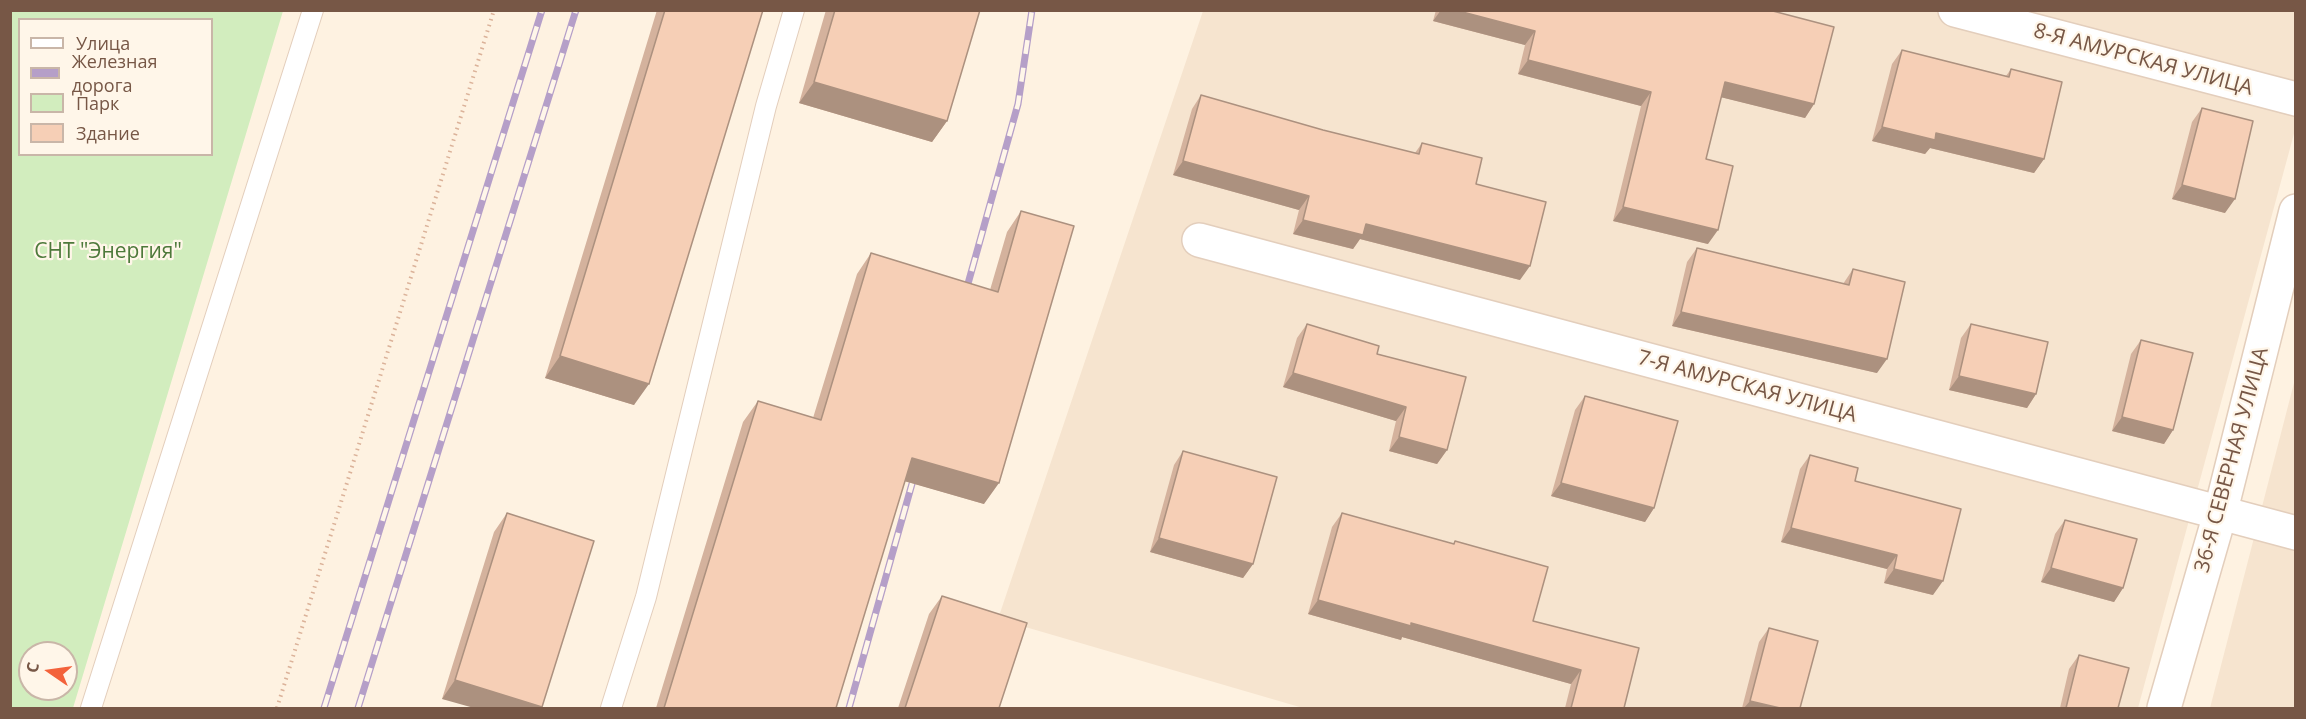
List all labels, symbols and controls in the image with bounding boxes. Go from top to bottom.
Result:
legend [18,18,213,156]
street label: 8-Я АМУРСКАЯ УЛИЦА [2031,19,2255,101]
text: Улица [76,31,130,55]
text: Железная дорога [72,49,157,97]
text: Парк [76,91,119,115]
text: Здание [76,121,140,145]
park label: СНТ "Энергия" [34,239,182,265]
street label: 36-Я СЕВЕРНАЯ УЛИЦА [2190,345,2274,575]
street label: 7-Я АМУРСКАЯ УЛИЦА [1635,346,1859,428]
north arrow [18,641,78,701]
text: С [21,660,44,675]

